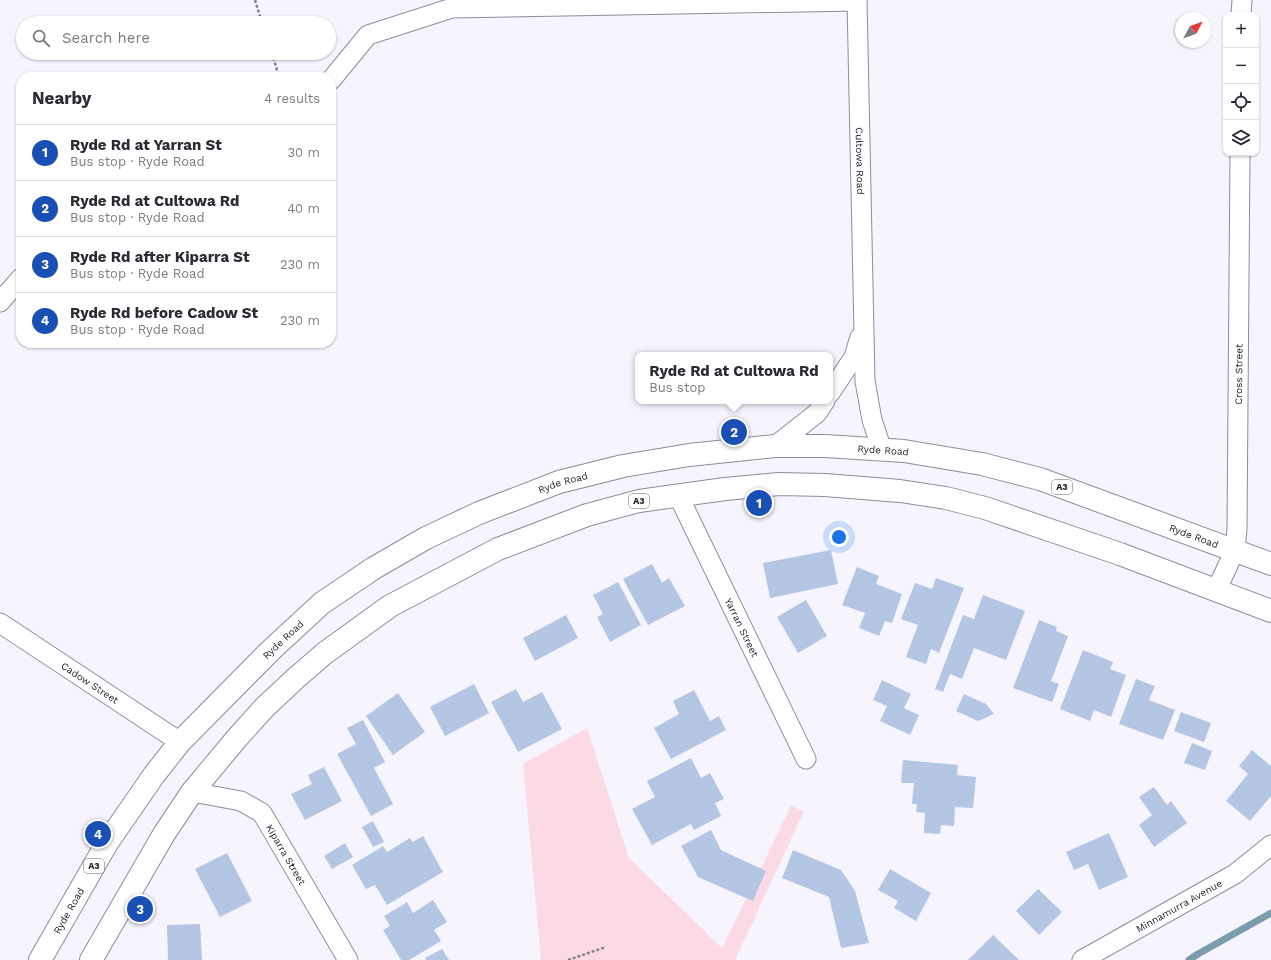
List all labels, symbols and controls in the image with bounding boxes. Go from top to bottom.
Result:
north arrow [1175,12,1211,48]
map controls [1223,12,1259,156]
button: + [1223,12,1259,48]
search box [16,16,336,60]
icon: search [30,27,52,49]
text: Search here [62,29,150,47]
button: − [1223,48,1259,84]
button: locate [1223,84,1259,120]
text: Nearby [32,88,91,108]
text: 4 results [264,91,320,106]
button: layers [1223,120,1259,156]
street label: Cultowa Road [854,127,867,195]
text: Ryde Rd at Yarran St [70,136,222,154]
text: 1 [42,145,48,160]
text: 30 m [288,145,320,160]
text: Bus stop · Ryde Road [70,154,205,169]
text: Ryde Rd at Cultowa Rd [70,192,239,210]
text: 2 [41,201,49,216]
text: 40 m [287,201,320,216]
text: Bus stop · Ryde Road [70,210,205,225]
text: Ryde Rd after Kiparra St [70,248,250,266]
text: 3 [41,257,49,272]
text: 230 m [280,257,320,272]
text: Bus stop · Ryde Road [70,266,205,281]
text: Ryde Rd before Cadow St [70,304,258,322]
text: 4 [41,313,49,328]
text: 230 m [280,313,320,328]
text: Bus stop · Ryde Road [70,322,205,337]
street label: Cross Street [1232,343,1244,405]
popup [635,352,833,404]
text: Ryde Rd at Cultowa Rd [649,362,819,380]
text: Bus stop [649,380,705,395]
pin: 2 [721,417,747,447]
street label: Ryde Road [857,443,910,457]
street label: Ryde Road [536,470,589,495]
road number: A3 [1052,480,1072,494]
pin: 1 [746,488,772,518]
road number: A3 [629,494,649,508]
street label: Ryde Road [1168,522,1220,550]
your location [829,527,849,547]
street label: Yarran Street [723,596,761,659]
street label: Ryde Road [260,618,305,661]
street label: Cadow Street [59,660,121,706]
pin: 4 [85,819,111,849]
street label: Kiparra Street [264,822,309,887]
road number: A3 [84,859,104,873]
street label: Minnamurra Avenue [1134,877,1224,934]
street label: Ryde Road [51,885,86,936]
pin: 3 [127,894,153,924]

